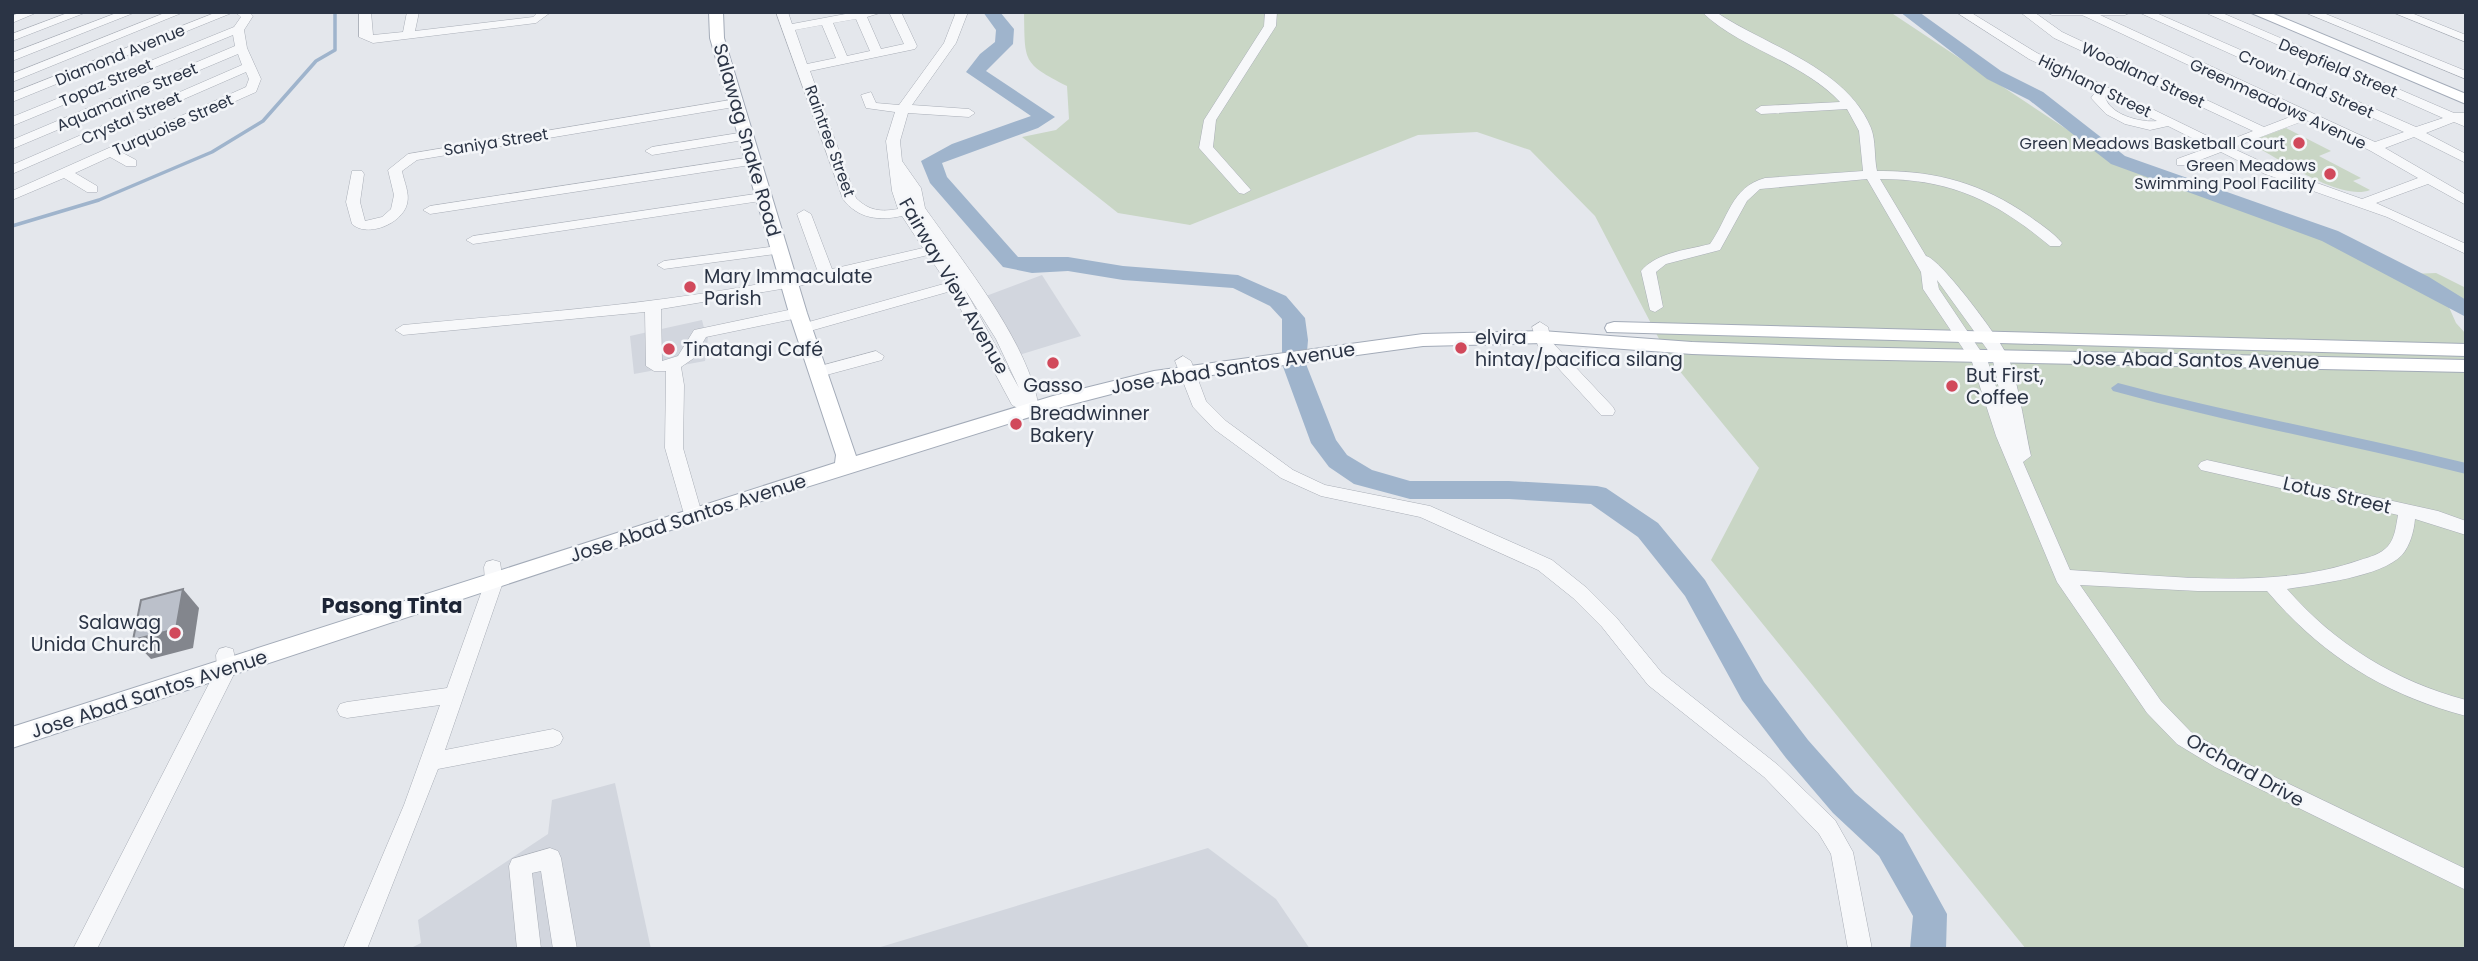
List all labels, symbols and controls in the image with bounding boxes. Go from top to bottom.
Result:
street label: Diamond Avenue [52,18,188,92]
street label: Deepfield Street [2275,33,2401,103]
street label: Woodland Street [2077,36,2209,114]
street label: Salawag Snake Road [706,40,788,240]
street label: Crown Land Street [2235,44,2378,124]
street label: Highland Street [2035,49,2155,123]
street label: Topaz Street [56,53,156,113]
street label: Greenmeadows Avenue [2186,53,2370,155]
street label: Aquamarine Street [53,57,201,137]
street label: Raintree Street [799,82,861,200]
street label: Crystal Street [77,86,185,150]
street label: Turquoise Street [109,88,237,162]
street label: Saniya Street [442,122,550,162]
place label: Green Meadows Basketball Court [2020,132,2285,155]
marker: Green Meadows Basketball Court [2291,135,2307,151]
place label: Green Meadows Swimming Pool Facility [2134,154,2316,195]
marker: Green Meadows Swimming Pool Facility [2322,166,2338,182]
street label: Fairway View Avenue [892,193,1016,379]
place label: Mary Immaculate Parish [704,263,873,312]
marker: Mary Immaculate Parish [682,279,698,295]
place label: elvira hintay/pacifica silang [1475,324,1683,373]
street label: Jose Abad Santos Avenue [1109,335,1357,401]
place label: Tinatangi Café [683,336,823,363]
marker: elvira hintay/pacifica silang [1453,340,1469,356]
marker: Tinatangi Café [661,341,677,357]
street label: Jose Abad Santos Avenue [2072,344,2320,376]
marker: Gasso [1045,355,1061,371]
place label: But First, Coffee [1966,362,2044,411]
place label: Gasso [1023,372,1083,399]
marker: But First, Coffee [1944,378,1960,394]
place label: Breadwinner Bakery [1030,400,1150,449]
marker: Breadwinner Bakery [1008,416,1024,432]
street label: Jose Abad Santos Avenue [566,467,810,569]
street label: Lotus Street [2280,469,2394,521]
district label: Pasong Tinta [322,591,462,620]
place label: Salawag Unida Church [31,609,161,658]
marker: Salawag Unida Church [167,625,183,641]
street label: Jose Abad Santos Avenue [27,643,271,745]
street label: Orchard Drive [2181,726,2309,814]

